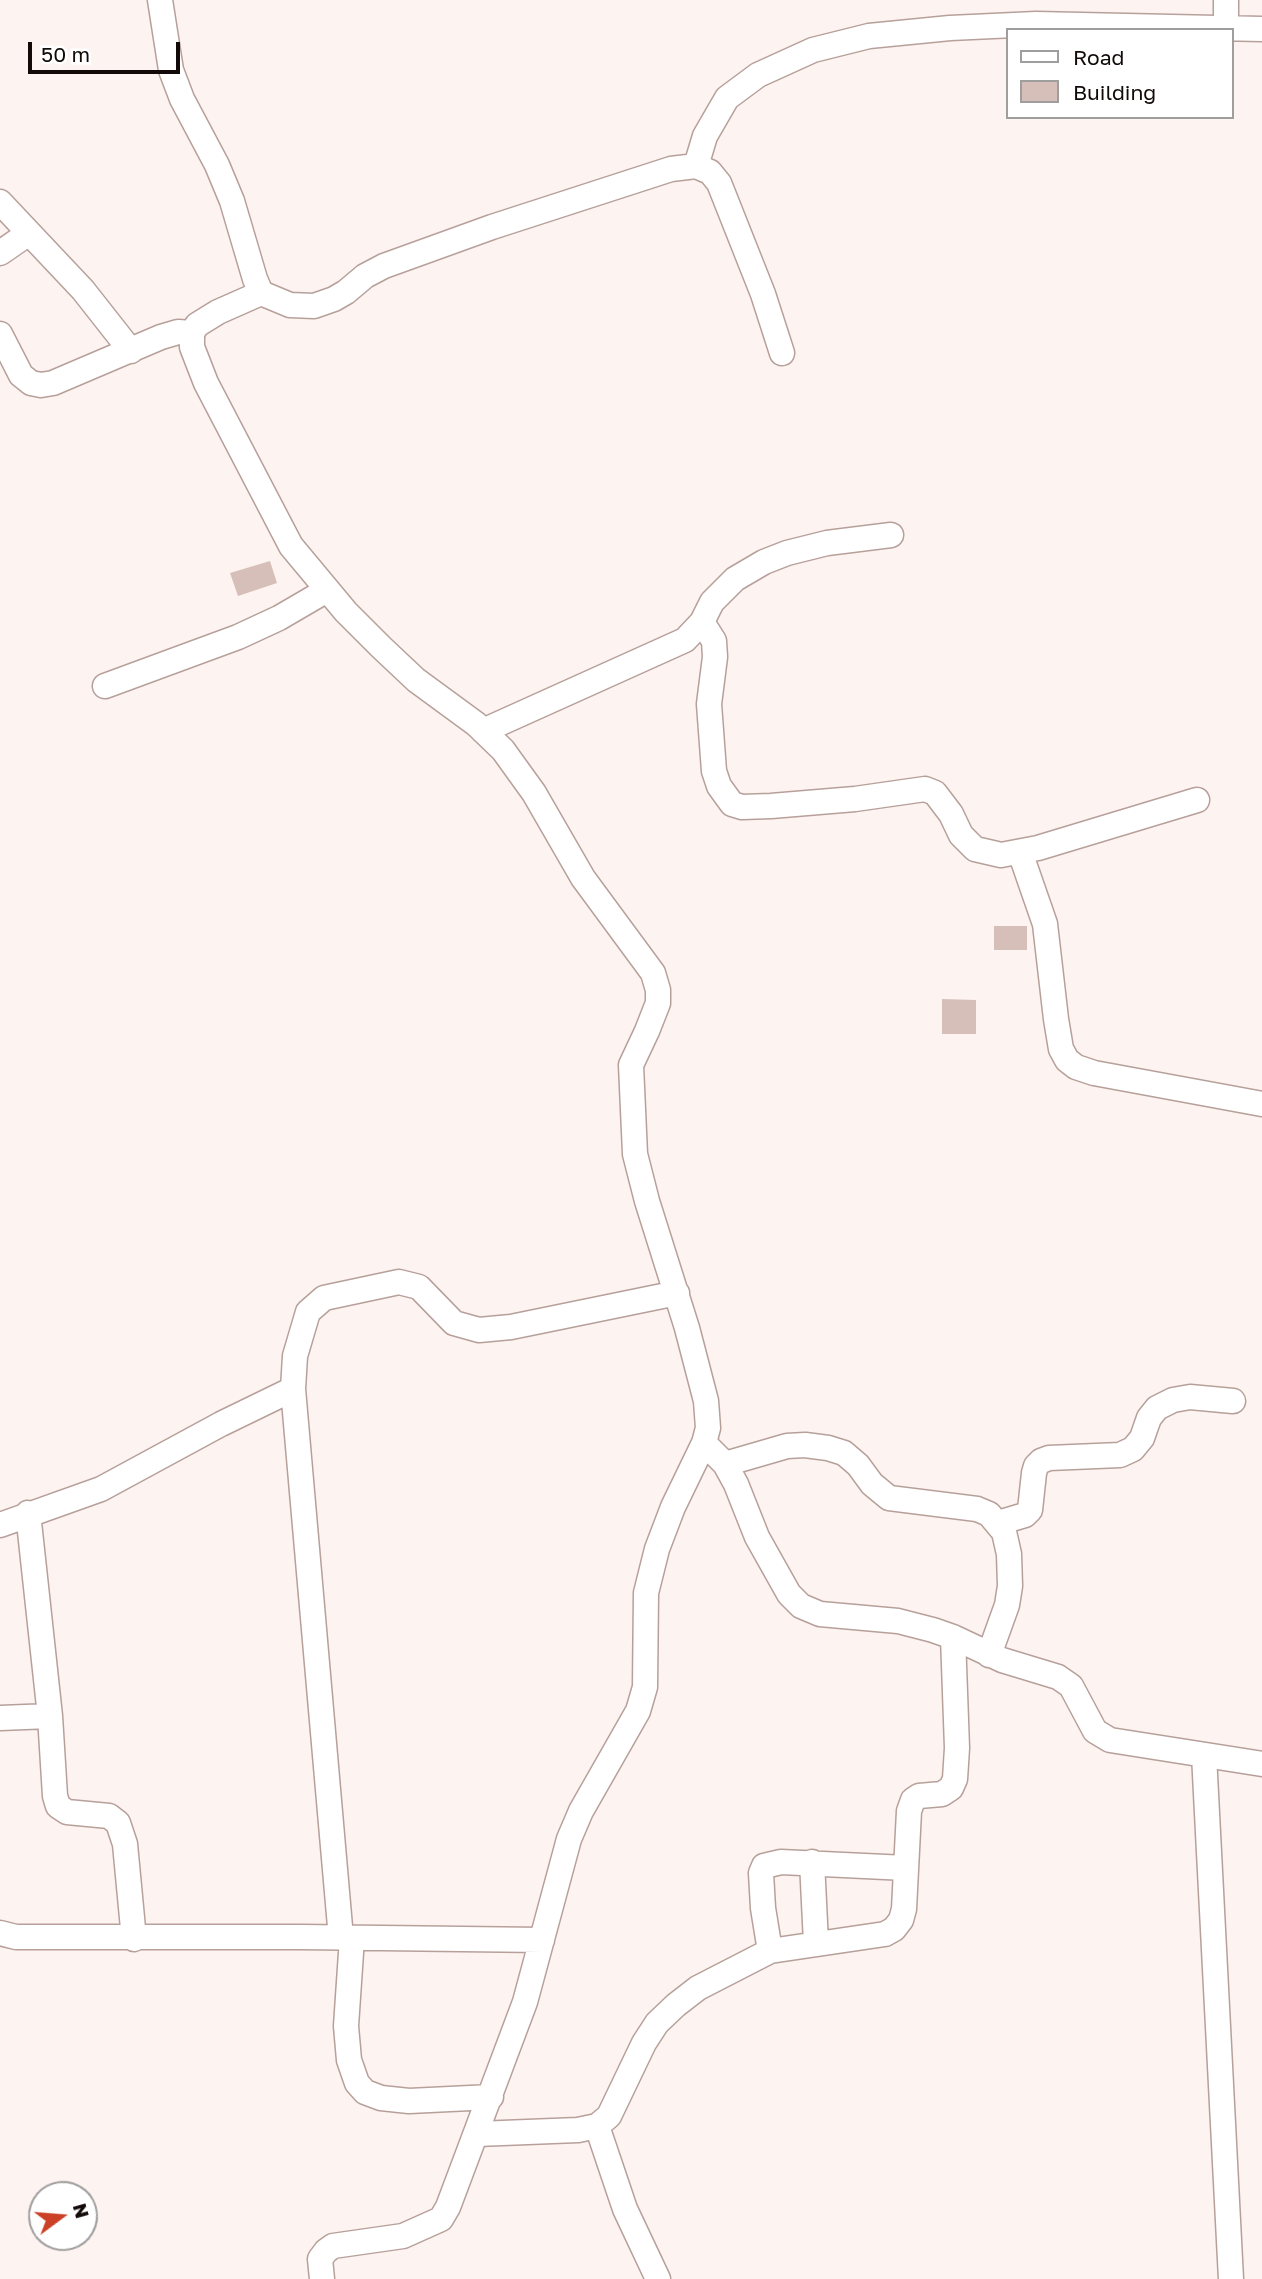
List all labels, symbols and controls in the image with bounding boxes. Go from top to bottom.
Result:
scale bar [32,28,184,72]
legend [1006,28,1234,119]
text: 50 m [41,41,90,67]
text: Road [1073,44,1124,70]
text: Building [1073,79,1156,105]
north arrow [28,2181,98,2251]
text: N [69,2201,95,2221]

